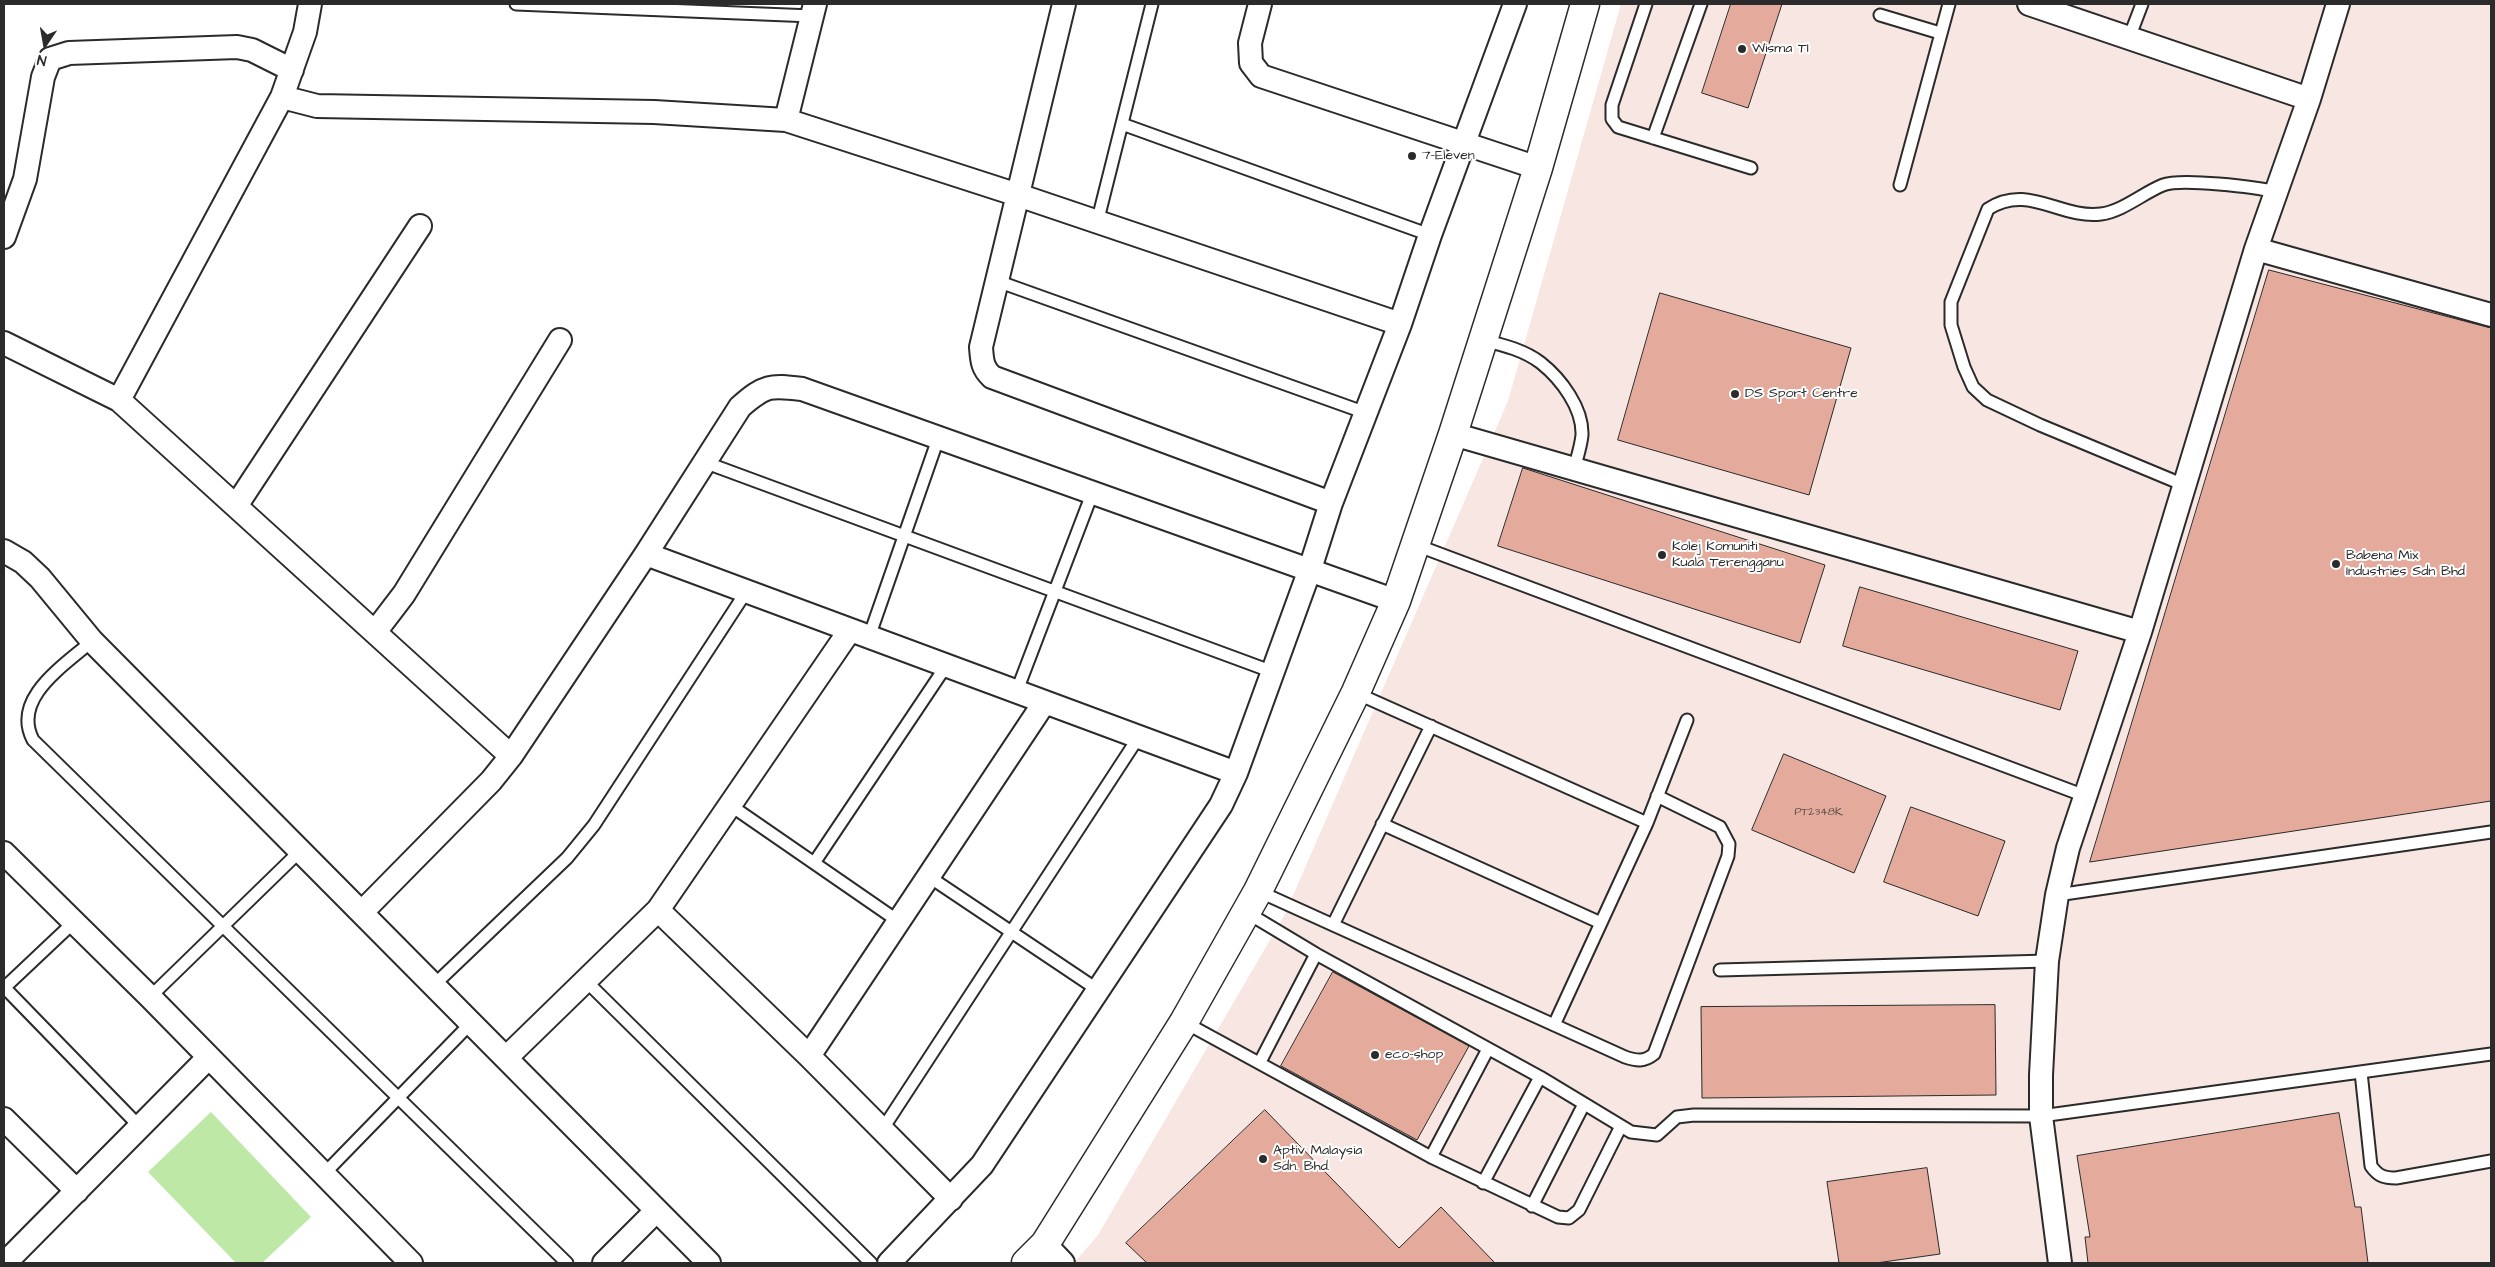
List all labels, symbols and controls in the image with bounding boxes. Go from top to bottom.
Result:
north arrow [20,20,70,70]
place label: Wisma TI [1752,41,1809,57]
marker: Wisma TI [1736,43,1748,55]
text: N [36,49,48,70]
place label: 7-Eleven [1422,148,1475,164]
marker: 7-Eleven [1406,150,1418,162]
place label: DS Sport Centre [1745,386,1858,402]
marker: DS Sport Centre [1729,388,1741,400]
place label: Kolej Komuniti Kuala Terengganu [1672,539,1784,572]
place label: Babena Mix Industries Sdn Bhd [2346,548,2465,580]
marker: Kolej Komuniti Kuala Terengganu [1656,549,1668,561]
marker: Babena Mix Industries Sdn Bhd [2330,558,2342,570]
house number: PT2348K, [1795,806,1843,820]
place label: eco-shop [1385,1047,1443,1063]
marker: eco-shop [1369,1049,1381,1061]
place label: Aptiv Malaysia Sdn. Bhd. [1273,1143,1362,1176]
marker: Aptiv Malaysia Sdn. Bhd. [1257,1153,1269,1165]

